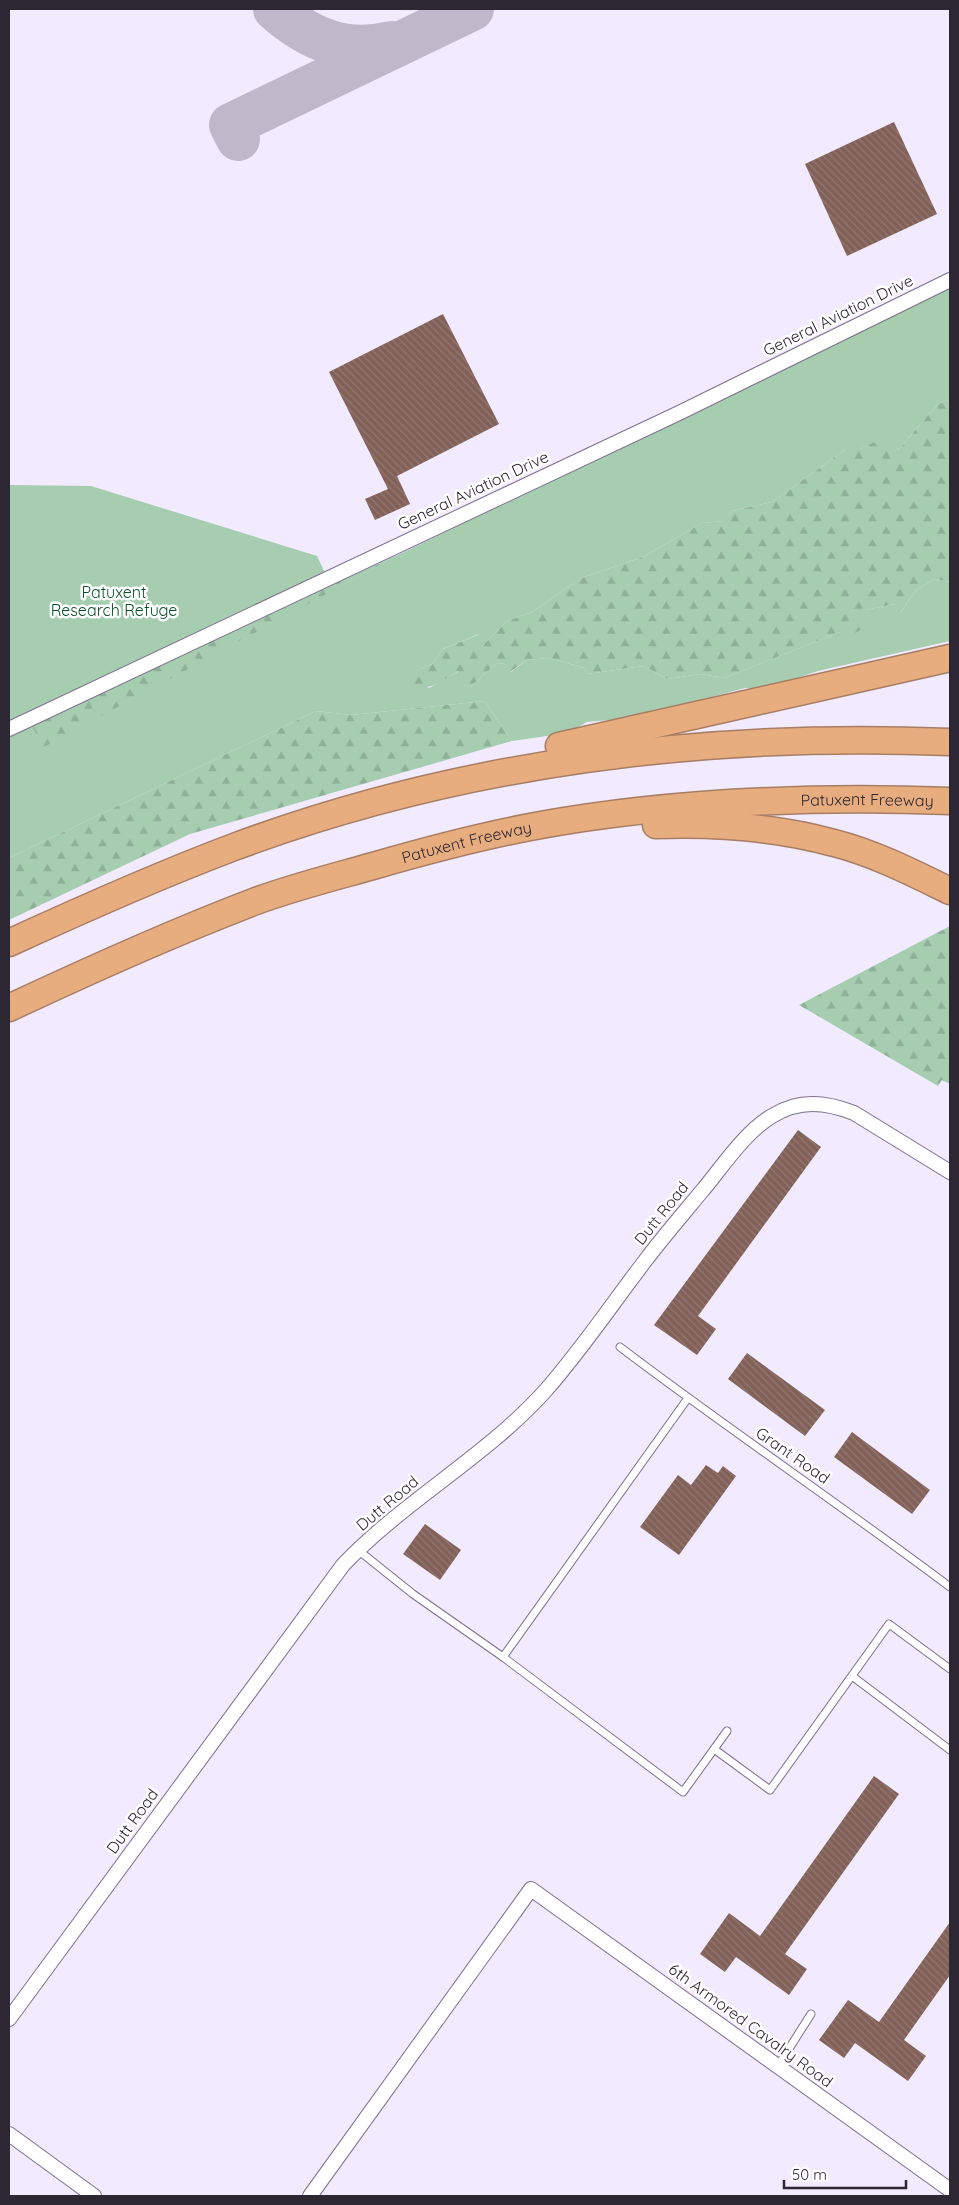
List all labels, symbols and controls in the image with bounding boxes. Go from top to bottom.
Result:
street label: General Aviation Drive [760,270,916,360]
street label: General Aviation Drive [394,446,552,534]
park label: Patuxent Research Refuge [51,582,177,620]
street label: Patuxent Freeway [800,789,934,810]
street label: Patuxent Freeway [399,817,533,867]
street label: Dutt Road [629,1177,693,1249]
street label: Grant Road [752,1422,834,1488]
street label: Dutt Road [352,1471,422,1535]
street label: Dutt Road [102,1785,162,1857]
street label: 6th Armored Cavalry Road [665,1959,837,2091]
scale bar [784,2158,906,2190]
text: 50 m [792,2165,827,2184]

